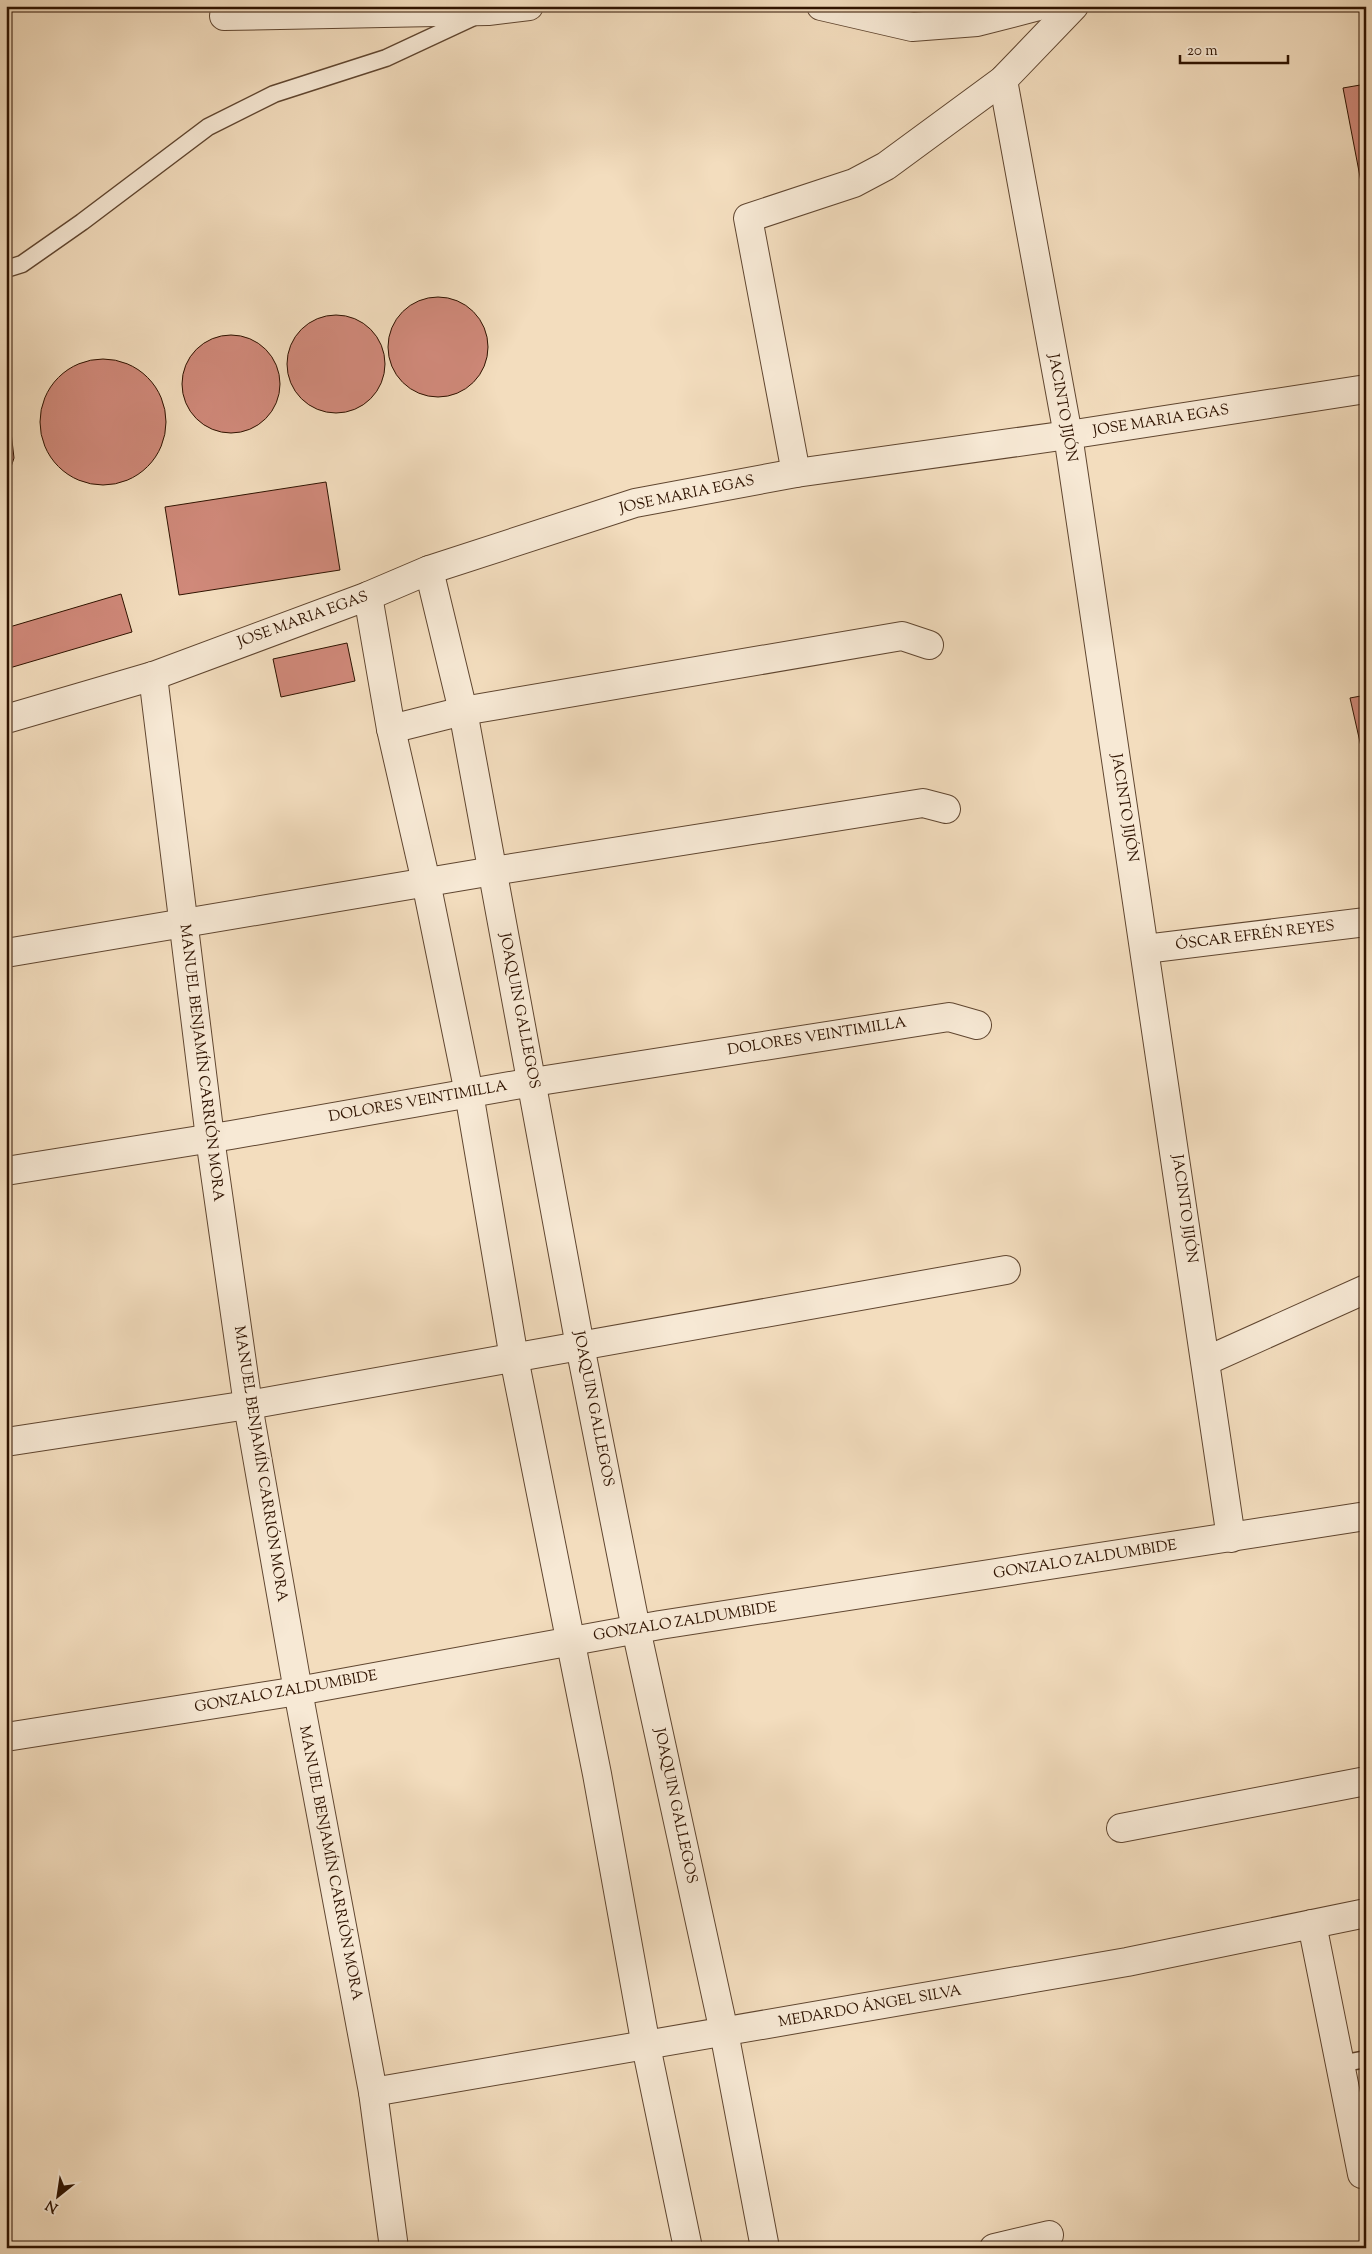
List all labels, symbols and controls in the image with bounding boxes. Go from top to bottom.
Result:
scale bar [1180,32,1287,64]
text: 20 m [1187,41,1218,62]
street label: JACINTO JIJÓN [1042,351,1084,464]
street label: JOSE MARIA EGAS [1090,400,1231,442]
street label: JOSE MARIA EGAS [617,470,757,520]
street label: JOSE MARIA EGAS [234,587,371,654]
street label: JACINTO JIJÓN [1105,751,1145,864]
street label: ÓSCAR EFRÉN REYES [1174,914,1336,956]
street label: MANUEL BENJAMÍN CARRIÓN MORA [174,923,230,1203]
street label: JOAQUIN GALLEGOS [493,930,544,1091]
street label: DOLORES VEINTIMILLA [726,1012,908,1062]
street label: DOLORES VEINTIMILLA [327,1076,509,1128]
street label: JACINTO JIJÓN [1166,1152,1204,1265]
street label: MANUEL BENJAMÍN CARRIÓN MORA [228,1324,294,1604]
street label: JOAQUIN GALLEGOS [567,1328,618,1489]
street label: GONZALO ZALDUMBIDE [992,1535,1178,1585]
street label: GONZALO ZALDUMBIDE [592,1597,778,1647]
street label: GONZALO ZALDUMBIDE [193,1666,379,1718]
street label: MANUEL BENJAMÍN CARRIÓN MORA [293,1723,369,2002]
street label: JOAQUIN GALLEGOS [648,1725,702,1886]
street label: MEDARDO ÁNGEL SILVA [777,1980,963,2033]
north arrow [32,2172,82,2222]
text: N [43,2194,62,2217]

